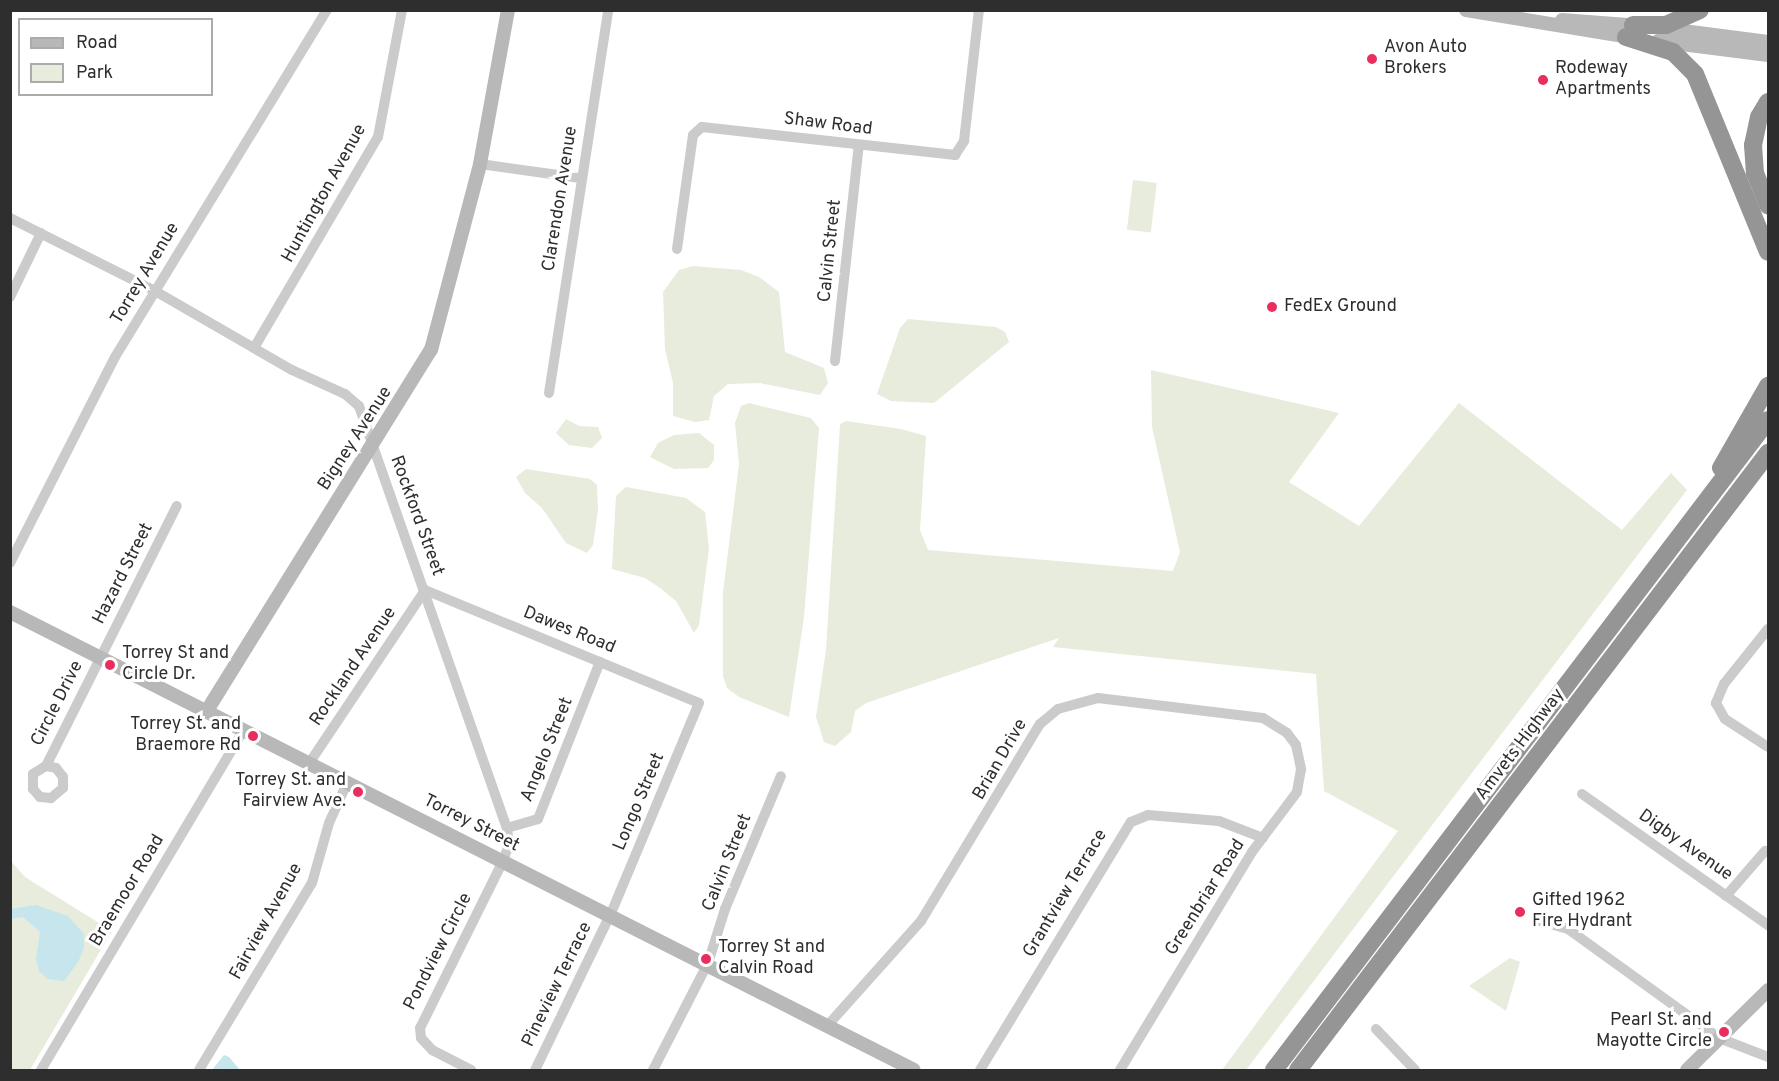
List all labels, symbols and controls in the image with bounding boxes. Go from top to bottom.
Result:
legend [18,18,213,96]
text: Road [76,32,118,55]
place label: Avon Auto Brokers [1384,38,1468,80]
marker: Avon Auto Brokers [1365,52,1379,66]
place label: Rodeway Apartments [1555,59,1651,101]
text: Park [76,62,113,85]
marker: Rodeway Apartments [1536,73,1550,87]
street label: Shaw Road [782,109,874,141]
street label: Huntington Avenue [278,121,372,267]
street label: Clarendon Avenue [539,124,583,274]
street label: Calvin Street [815,198,847,304]
street label: Torrey Avenue [107,219,185,329]
place label: FedEx Ground [1284,296,1397,318]
marker: FedEx Ground [1265,300,1279,314]
street label: Bigney Avenue [314,383,398,495]
street label: Rockford Street [384,453,448,579]
street label: Hazard Street [89,520,159,628]
street label: Rockland Avenue [306,603,402,731]
street label: Dawes Road [520,603,618,659]
place label: Torrey St and Circle Dr. [122,644,229,686]
street label: Circle Drive [27,658,89,750]
marker: Torrey St and Circle Dr. [103,658,117,672]
street label: Amvets Highway [1472,685,1570,805]
street label: Angelo Street [517,695,579,805]
place label: Torrey St. and Braemore Rd [130,715,241,758]
street label: Brian Drive [969,716,1033,804]
marker: Torrey St. and Braemore Rd [246,729,260,743]
street label: Longo Street [610,750,670,854]
place label: Torrey St. and Fairview Ave. [235,771,346,814]
marker: Torrey St. and Fairview Ave. [351,785,365,799]
street label: Torrey Street [419,791,523,857]
street label: Digby Avenue [1633,805,1737,887]
street label: Calvin Street [699,811,757,915]
street label: Grantview Terrace [1019,826,1113,962]
street label: Braemoor Road [86,831,170,951]
street label: Greenbriar Road [1162,836,1250,960]
street label: Fairview Avenue [226,860,308,984]
street label: Pondview Circle [400,890,478,1014]
place label: Gifted 1962 Fire Hydrant [1532,891,1632,934]
marker: Gifted 1962 Fire Hydrant [1513,905,1527,919]
street label: Pineview Terrace [518,919,598,1051]
place label: Torrey St and Calvin Road [718,938,825,980]
marker: Torrey St and Calvin Road [699,952,713,966]
place label: Pearl St. and Mayotte Circle [1596,1011,1712,1054]
marker: Pearl St. and Mayotte Circle [1717,1025,1731,1039]

